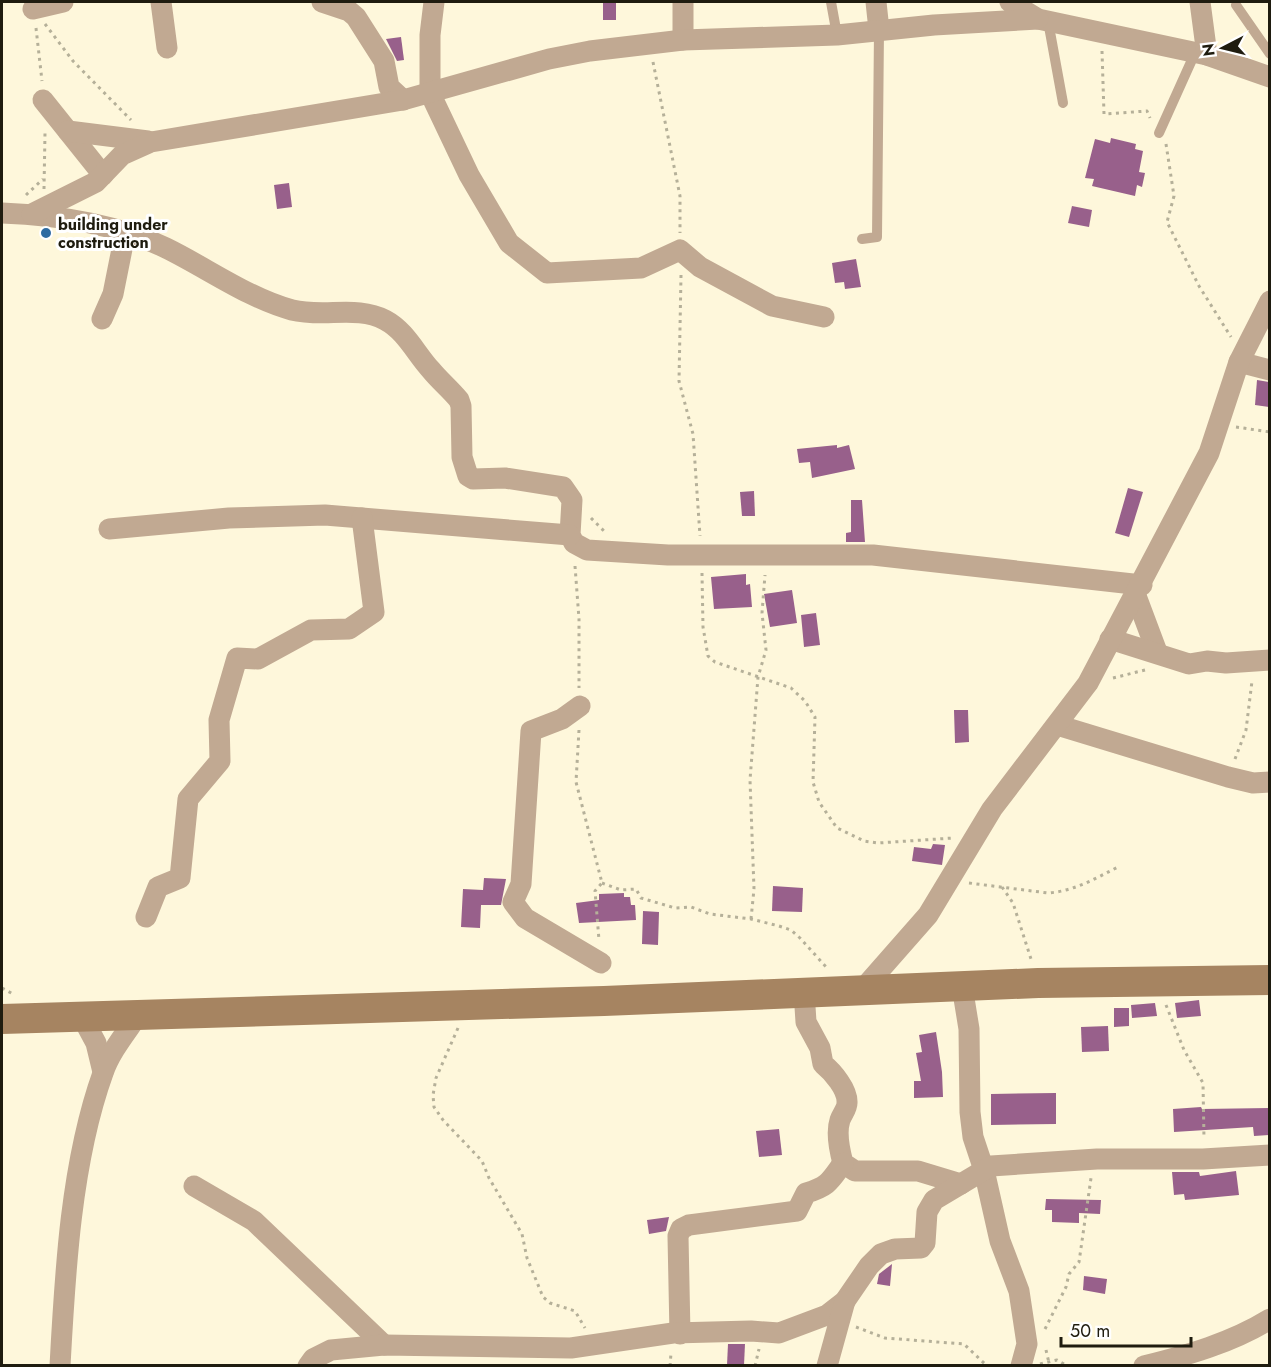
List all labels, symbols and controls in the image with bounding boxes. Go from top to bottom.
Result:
north arrow [1193,18,1253,78]
text: N [1196,42,1221,57]
place label: building under construction [58,213,168,254]
marker: building under construction [39,226,53,240]
scale bar [1061,1310,1192,1348]
text: 50 m [1070,1318,1110,1344]

